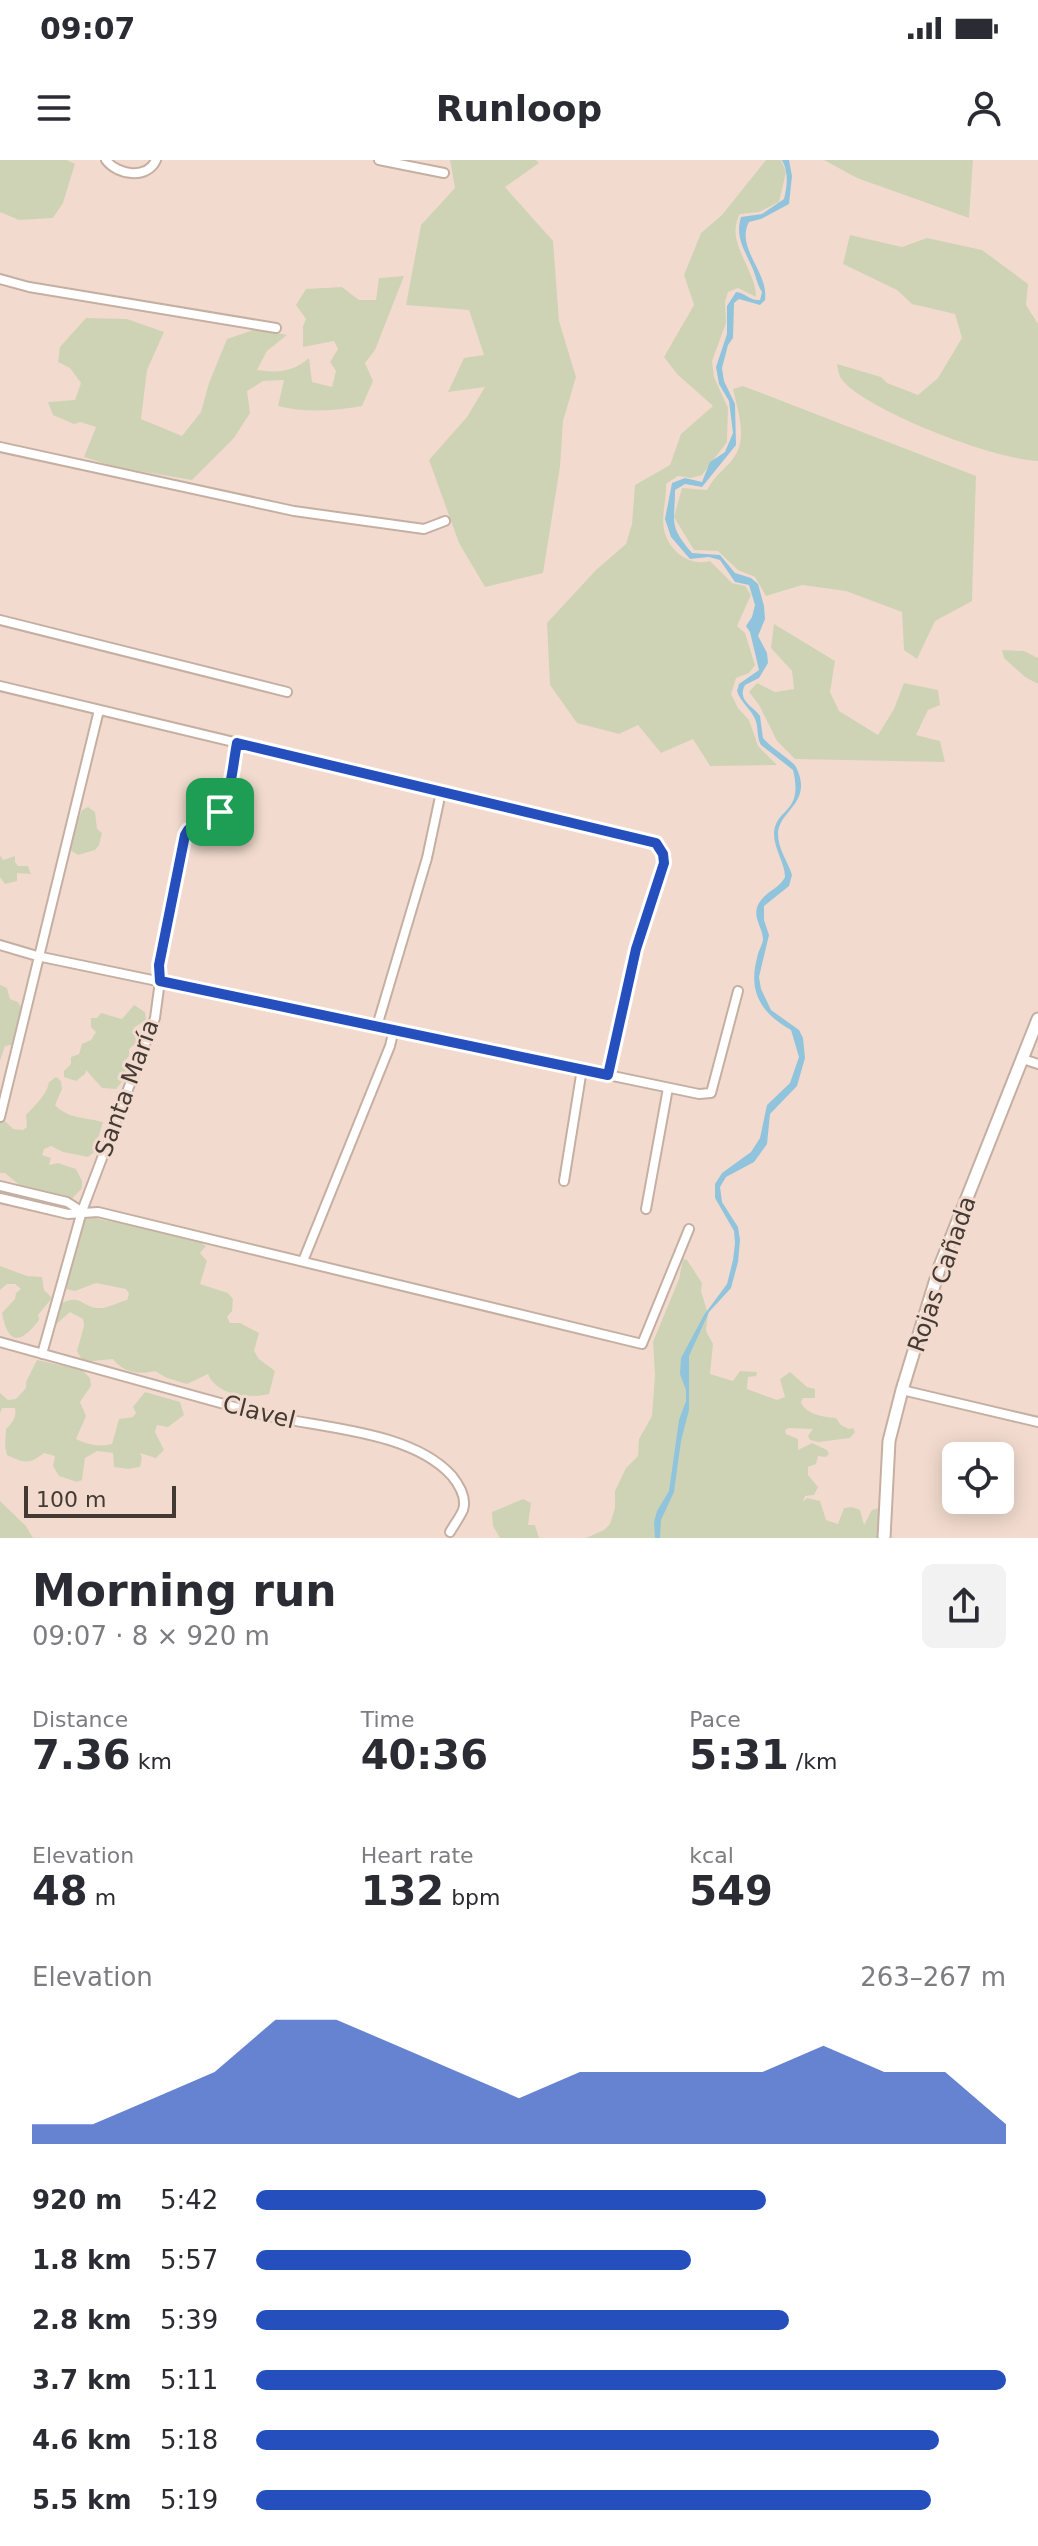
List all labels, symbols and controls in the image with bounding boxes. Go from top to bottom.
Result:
text: 09:07 [40,11,136,46]
icon: menu [32,86,76,130]
icon: person [962,86,1006,130]
text: Runloop [436,88,602,129]
pin [186,778,254,846]
icon: arrive [198,790,242,834]
street label: Santa María [89,1016,165,1160]
street label: Rojas Cañada [902,1192,982,1356]
street label: Clavel [220,1389,298,1435]
map controls [942,1442,1014,1514]
button: locate [942,1442,1014,1514]
scale bar [24,1482,176,1518]
text: 100 m [36,1487,106,1512]
button: share [922,1564,1006,1648]
text: Morning run [32,1565,337,1616]
text: 09:07 · 8 × 920 m [32,1621,270,1651]
text: Distance [32,1707,128,1732]
text: Time [361,1707,415,1732]
text: Pace [689,1707,741,1732]
text: 7.36 [32,1732,131,1778]
text: 40:36 [361,1732,488,1778]
text: 5:31 [689,1732,789,1778]
text: km [131,1749,172,1774]
text: /km [789,1749,837,1774]
text: Elevation [32,1843,134,1868]
text: Heart rate [361,1843,474,1868]
text: kcal [689,1843,734,1868]
text: 48 [32,1868,88,1914]
text: 132 [361,1868,444,1914]
text: 549 [689,1868,773,1914]
text: m [88,1885,116,1910]
text: bpm [444,1885,501,1910]
text: Elevation [32,1962,153,1992]
text: 263–267 m [860,1962,1006,1992]
text: 920 m [32,2185,122,2215]
text: 5:42 [160,2185,218,2215]
text: 1.8 km [32,2245,132,2275]
text: 5:57 [160,2245,218,2275]
text: 2.8 km [32,2305,132,2335]
text: 5:39 [160,2305,218,2335]
text: 3.7 km [32,2365,132,2395]
text: 5:11 [160,2365,218,2395]
text: 4.6 km [32,2425,132,2455]
text: 5:18 [160,2425,218,2455]
text: 5.5 km [32,2485,132,2515]
text: 5:19 [160,2485,218,2515]

